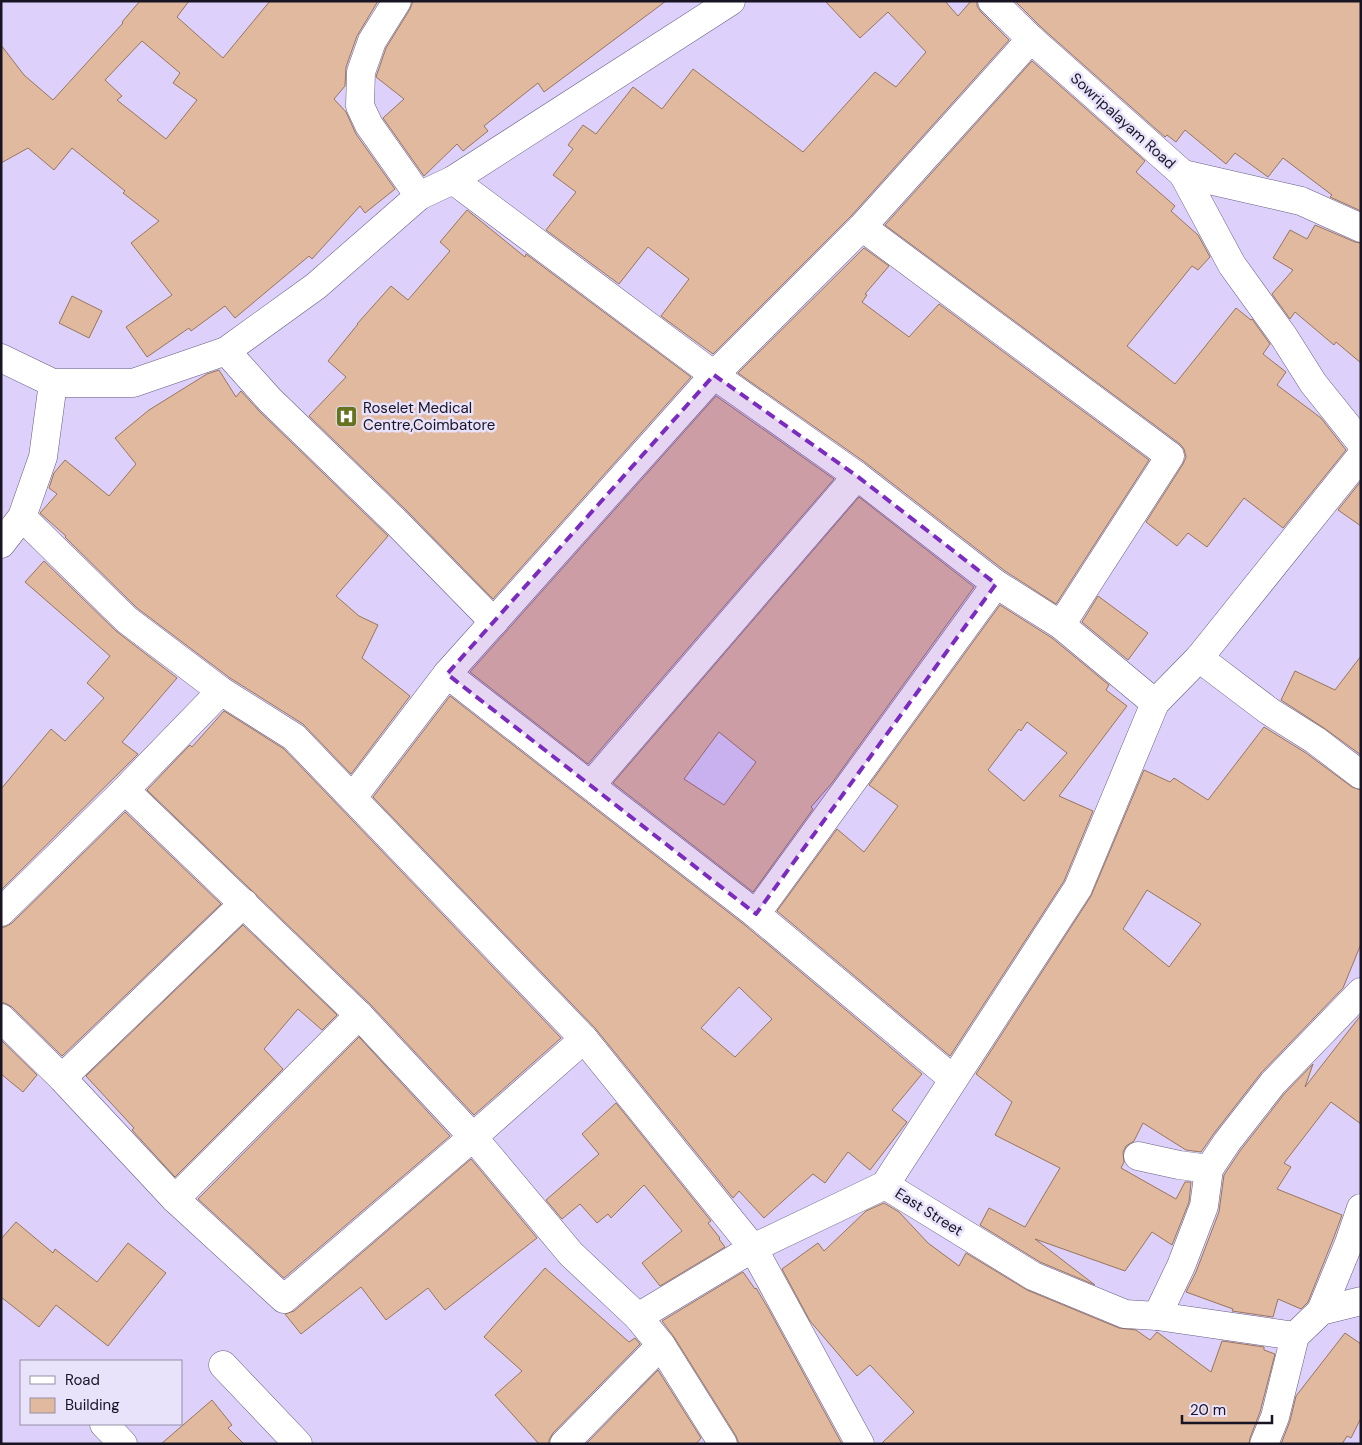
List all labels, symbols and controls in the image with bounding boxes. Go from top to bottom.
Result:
street label: Sowripalayam Road [1066,68,1180,174]
place label: Roselet Medical Centre,Coimbatore [363,398,495,435]
hospital icon: Roselet Medical Centre,Coimbatore [335,405,359,429]
street label: East Street [891,1183,967,1241]
legend [20,1360,182,1425]
text: Road [65,1370,100,1390]
scale bar [1182,1392,1272,1424]
text: Building [65,1395,120,1415]
text: 20 m [1190,1400,1226,1420]

